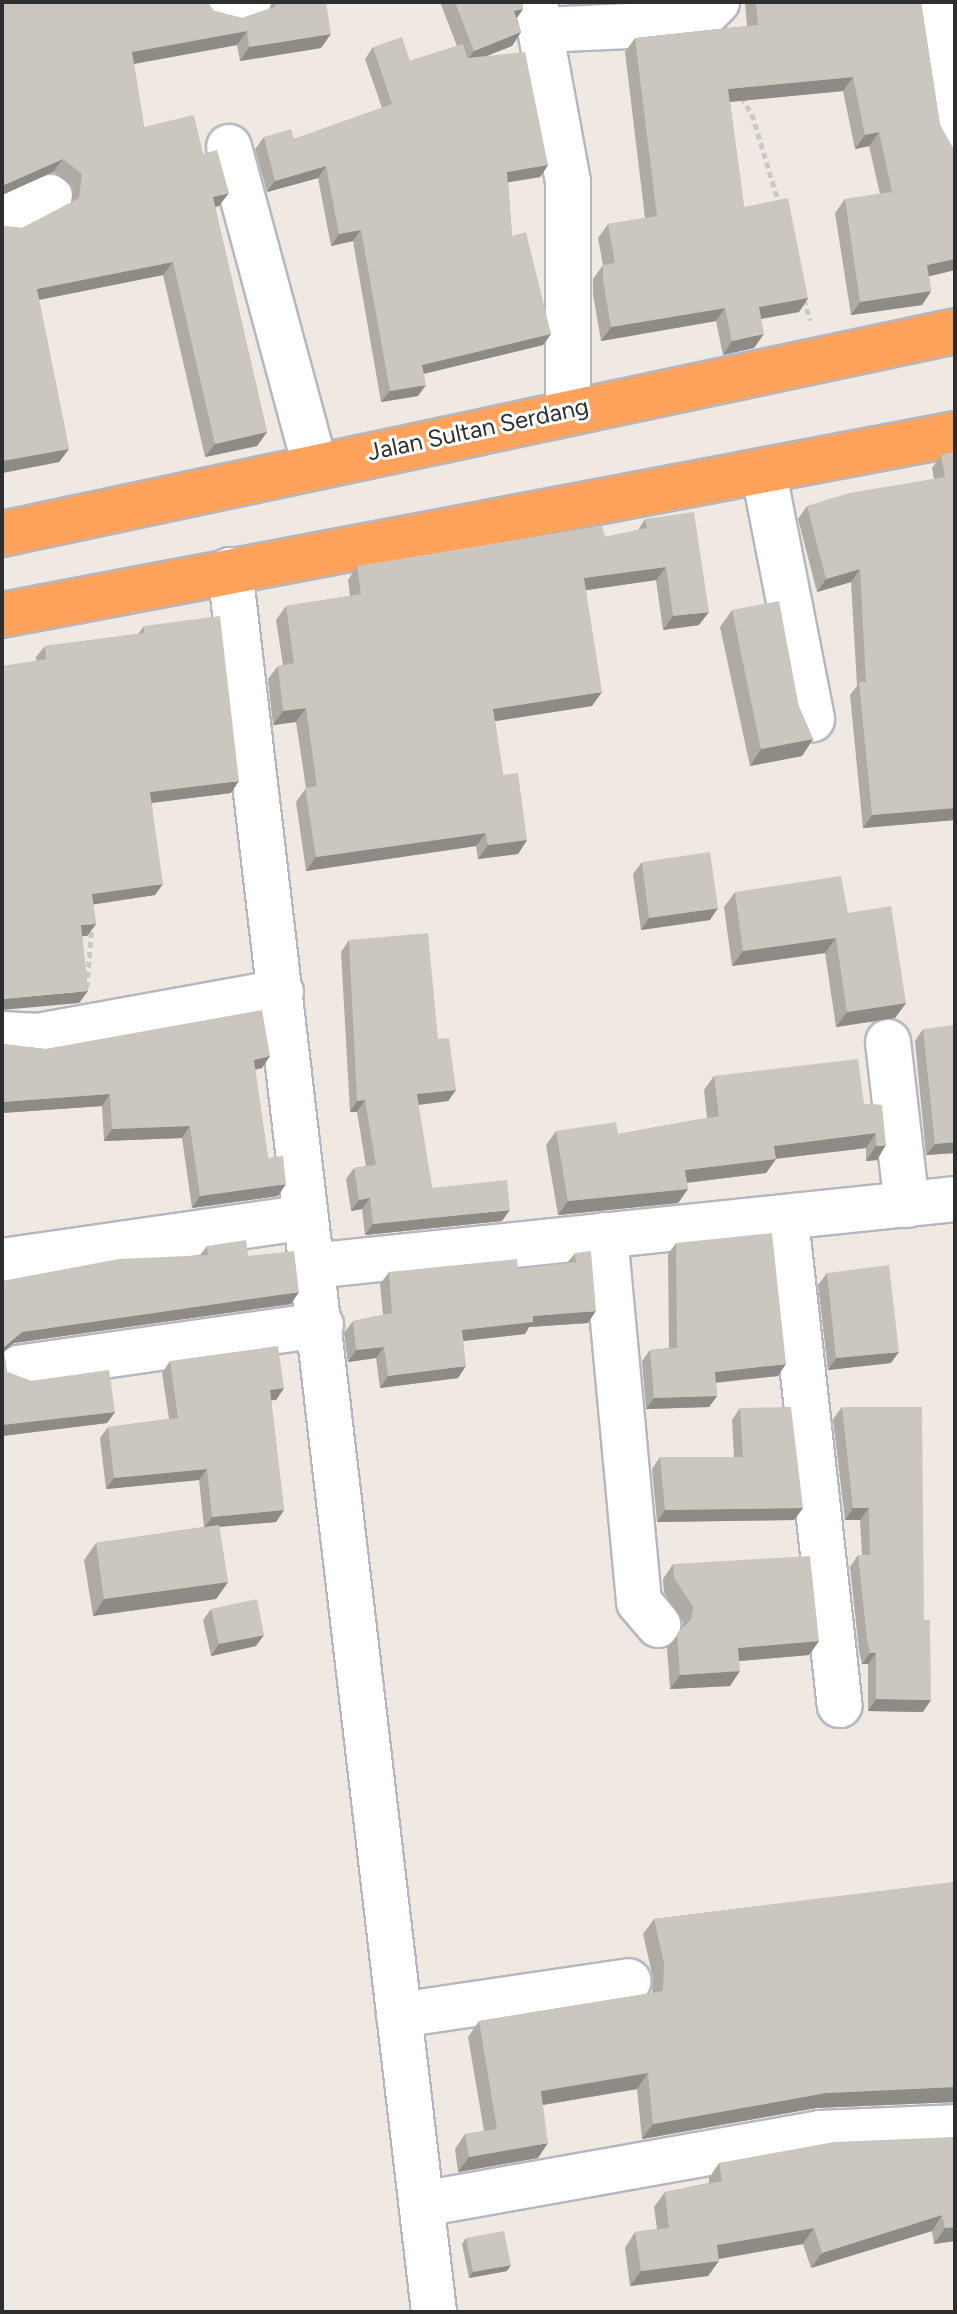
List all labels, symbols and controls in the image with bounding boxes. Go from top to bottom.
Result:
street label: Jalan Sultan Serdang [365,392,591,466]

